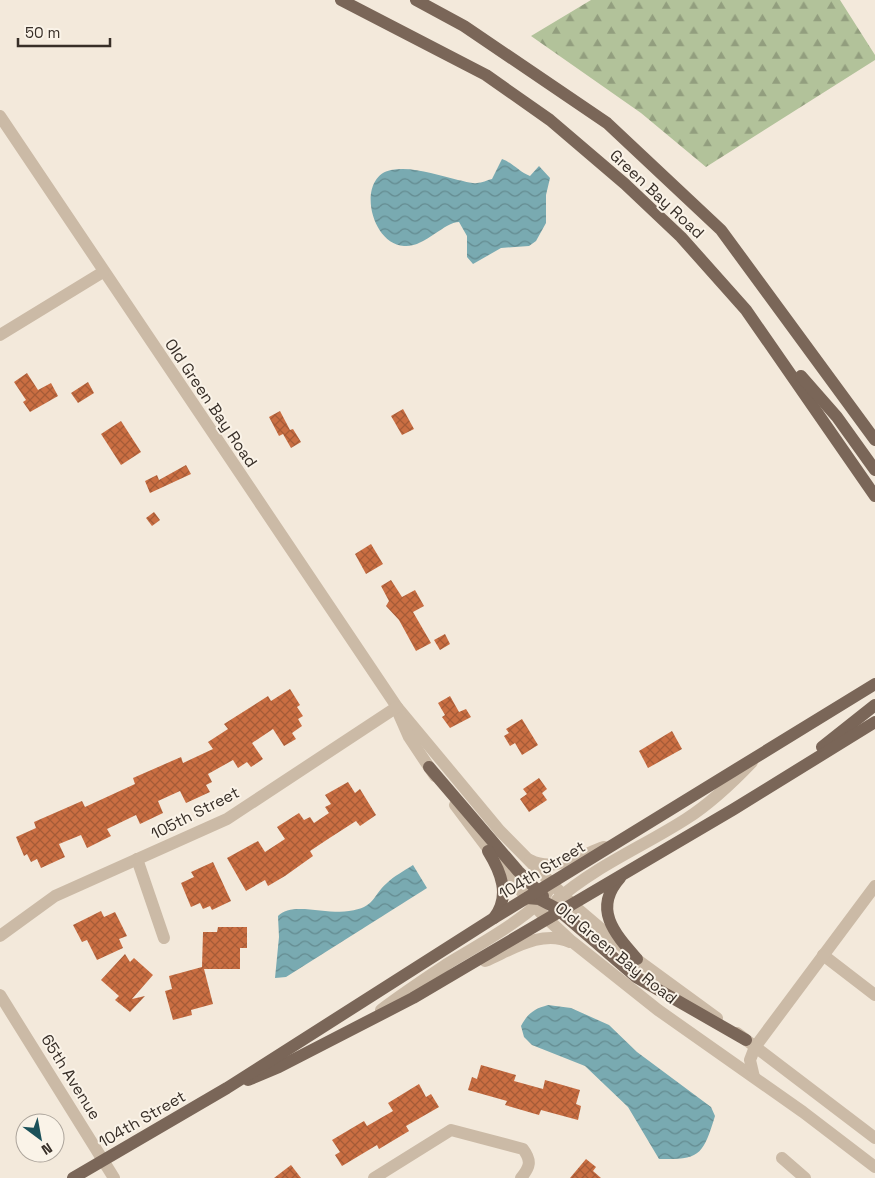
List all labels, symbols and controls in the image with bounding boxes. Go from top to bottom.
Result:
scale bar [18,15,110,47]
text: 50 m [25,23,60,42]
street label: Green Bay Road [605,145,709,243]
street label: Old Green Bay Road [160,335,262,471]
street label: 105th Street [147,782,243,844]
street label: 104th Street [495,836,589,904]
street label: Old Green Bay Road [551,897,681,1009]
street label: 65th Avenue [36,1030,106,1124]
street label: 104th Street [95,1086,189,1152]
north arrow [15,1113,65,1163]
text: N [38,1139,56,1159]

